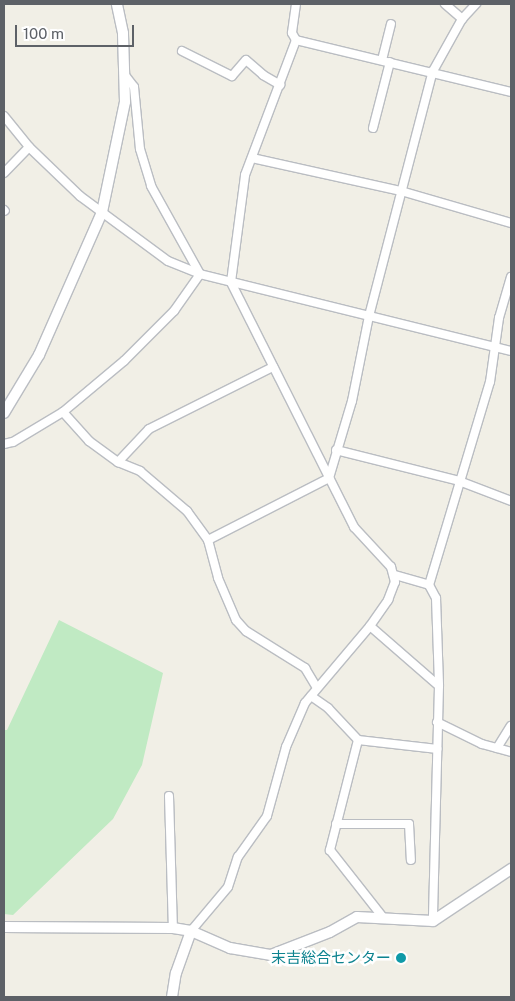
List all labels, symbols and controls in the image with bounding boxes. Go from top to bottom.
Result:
scale bar [18,15,136,47]
text: 100 m [23,25,64,42]
place label: 末吉総合センター [271,949,391,967]
marker: 末吉総合センター [395,952,407,964]

